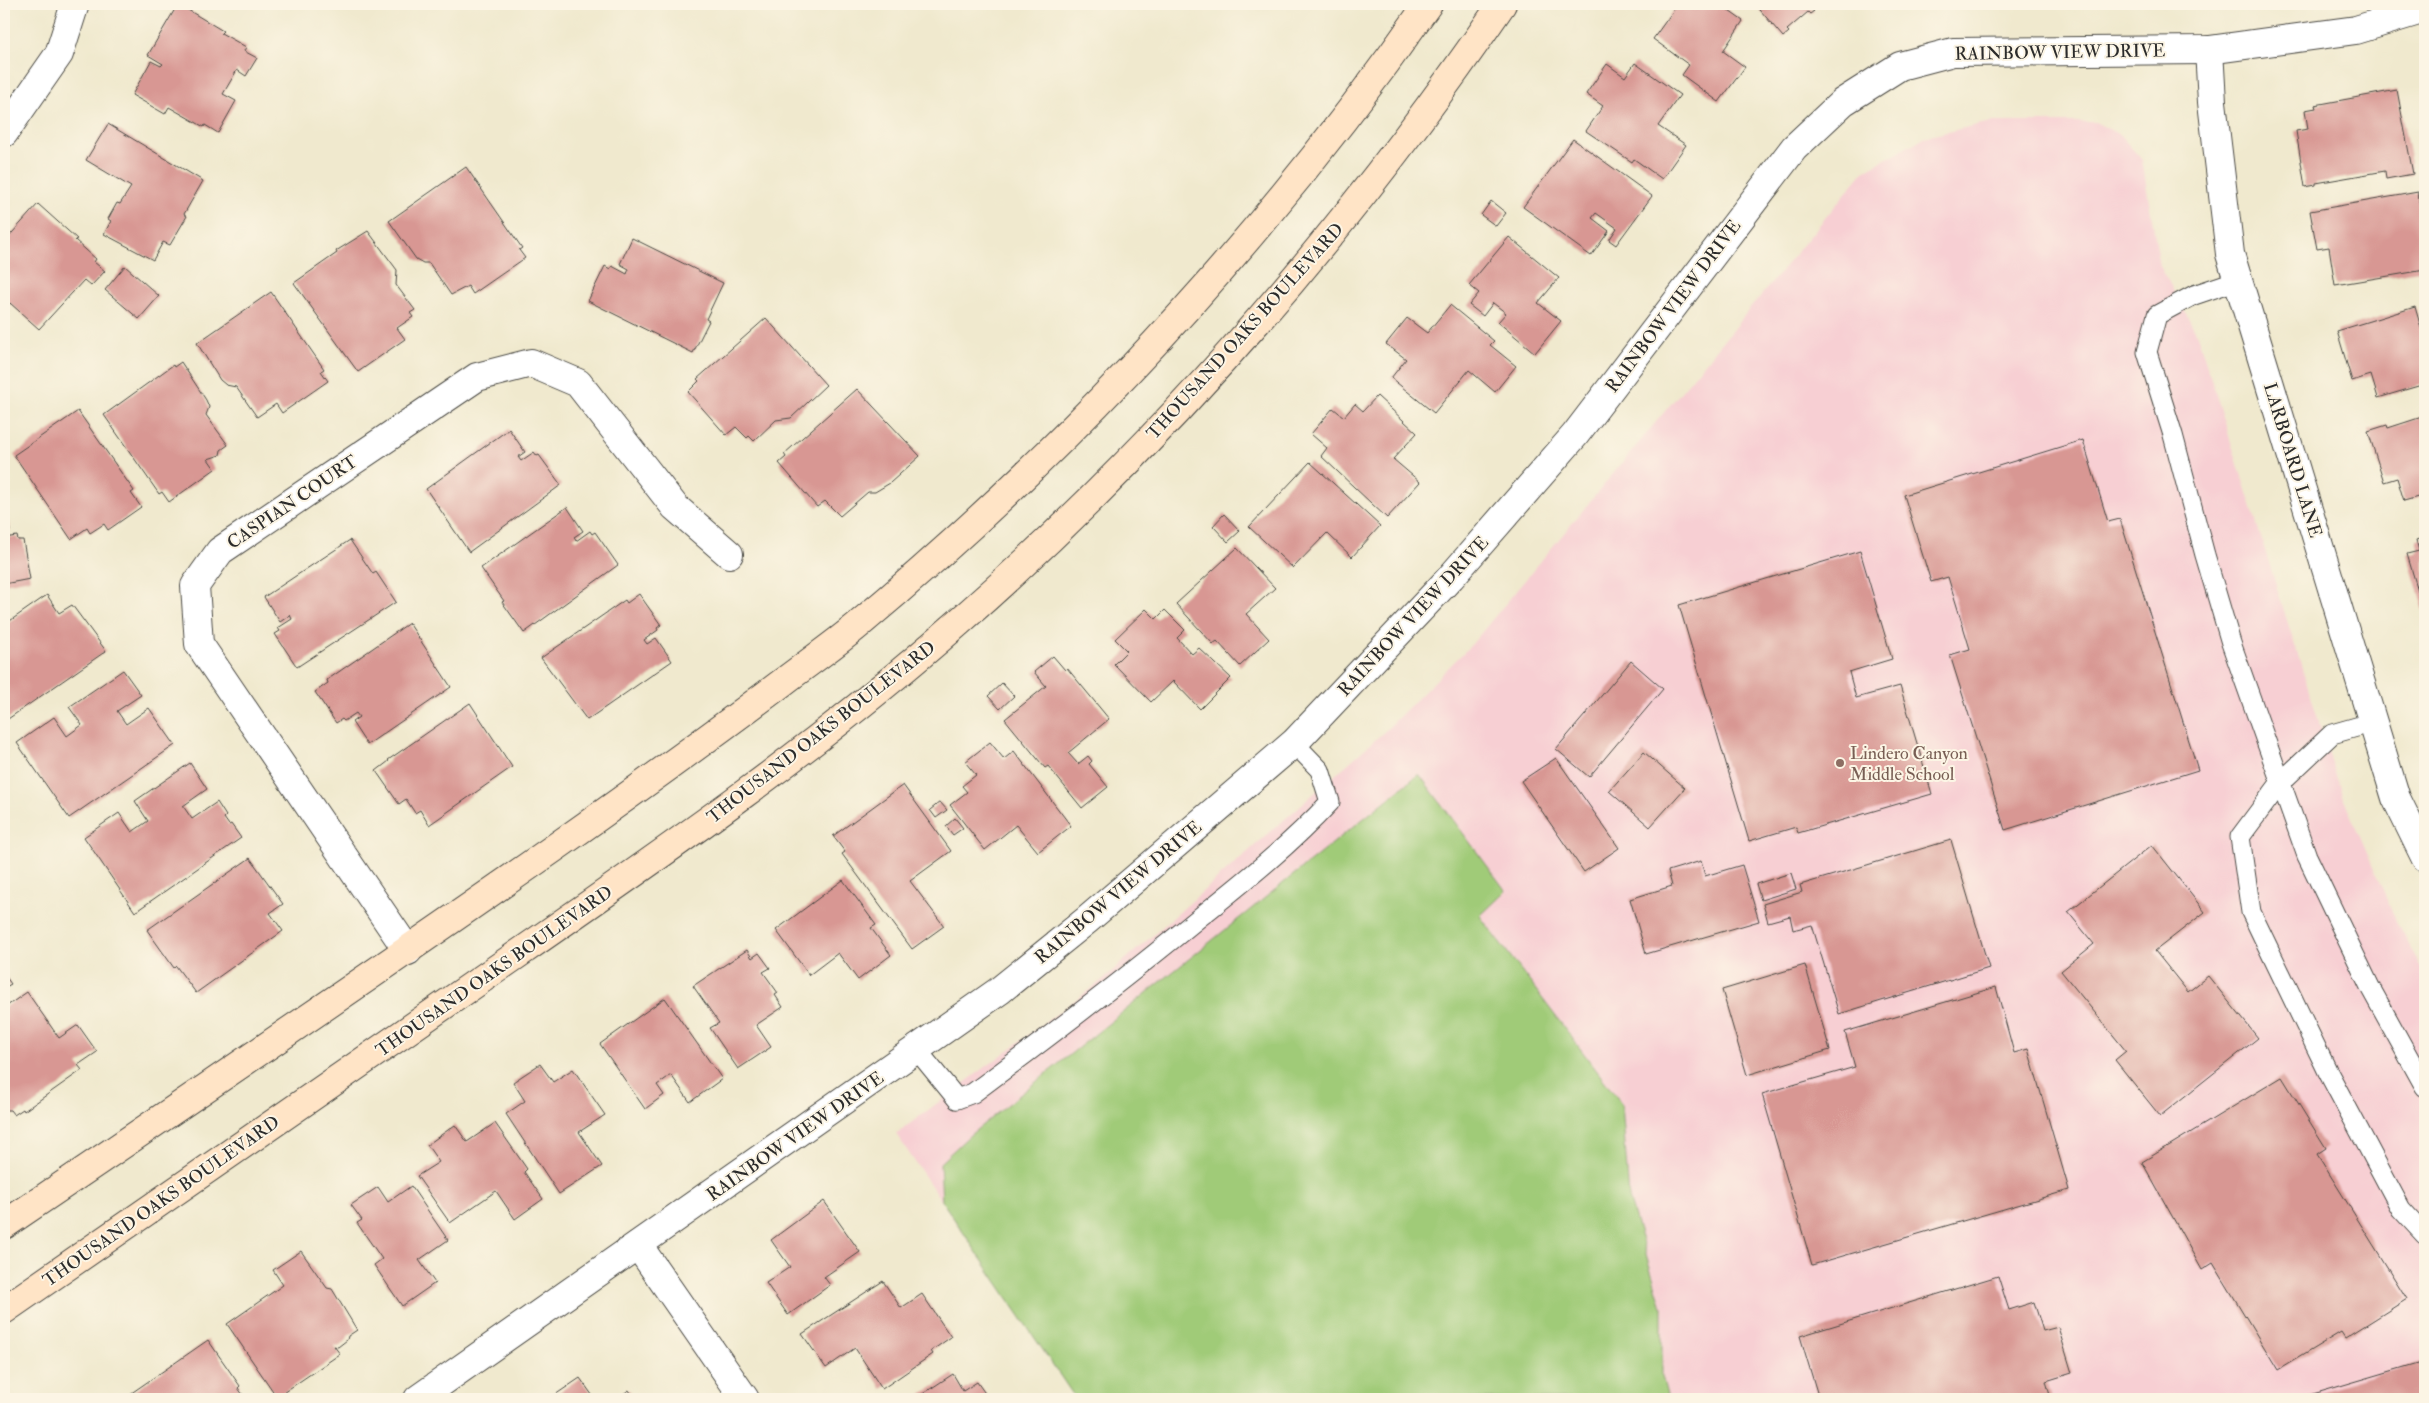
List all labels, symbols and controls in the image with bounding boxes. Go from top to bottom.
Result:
street label: RAINBOW VIEW DRIVE [1954,39,2166,66]
street label: RAINBOW VIEW DRIVE [1601,215,1746,397]
street label: THOUSAND OAKS BOULEVARD [1142,218,1349,444]
street label: LARBOARD LANE [2258,380,2327,540]
street label: CASPIAN COURT [223,450,362,555]
street label: RAINBOW VIEW DRIVE [1333,531,1494,701]
street label: THOUSAND OAKS BOULEVARD [702,636,940,829]
place label: Lindero Canyon Middle School [1850,742,1968,786]
marker: Lindero Canyon Middle School [1834,757,1846,769]
street label: RAINBOW VIEW DRIVE [1030,816,1207,969]
street label: THOUSAND OAKS BOULEVARD [371,881,617,1062]
street label: RAINBOW VIEW DRIVE [702,1066,888,1206]
street label: THOUSAND OAKS BOULEVARD [38,1111,284,1292]

